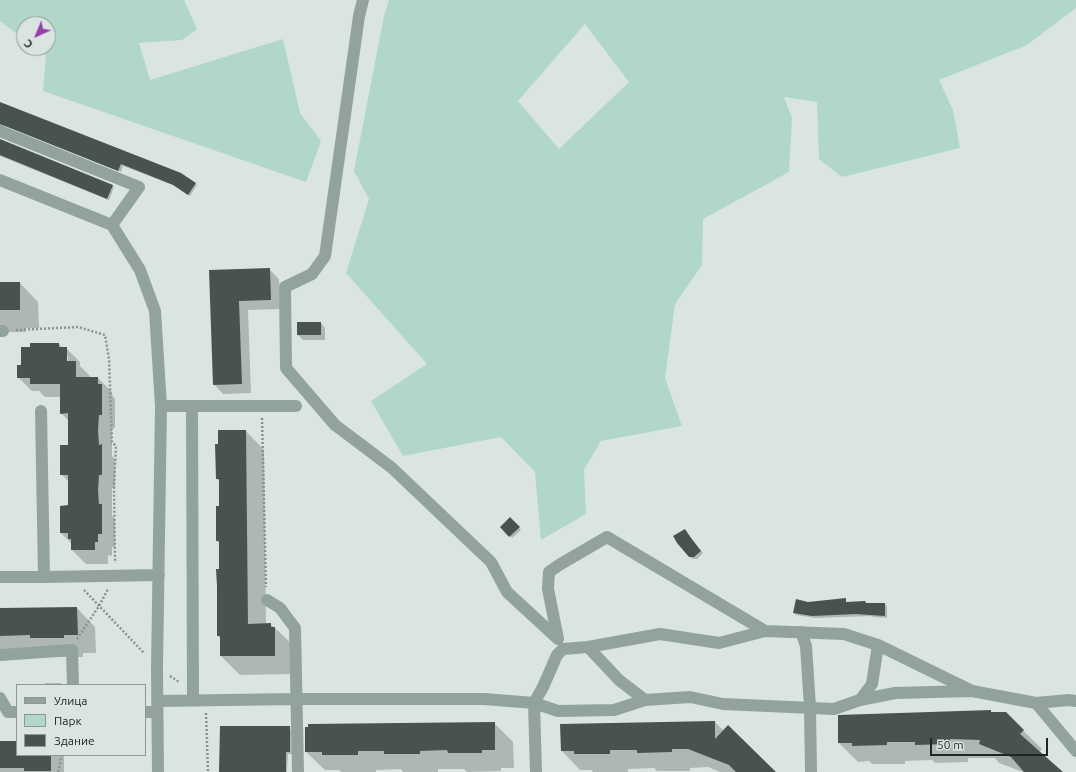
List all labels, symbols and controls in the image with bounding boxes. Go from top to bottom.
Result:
north arrow [16,16,56,56]
text: С [22,37,35,51]
legend [16,684,146,756]
text: Улица [54,694,87,707]
text: Парк [54,714,82,727]
scale bar [932,730,1050,756]
text: Здание [54,734,95,747]
text: 50 m [937,738,964,751]

